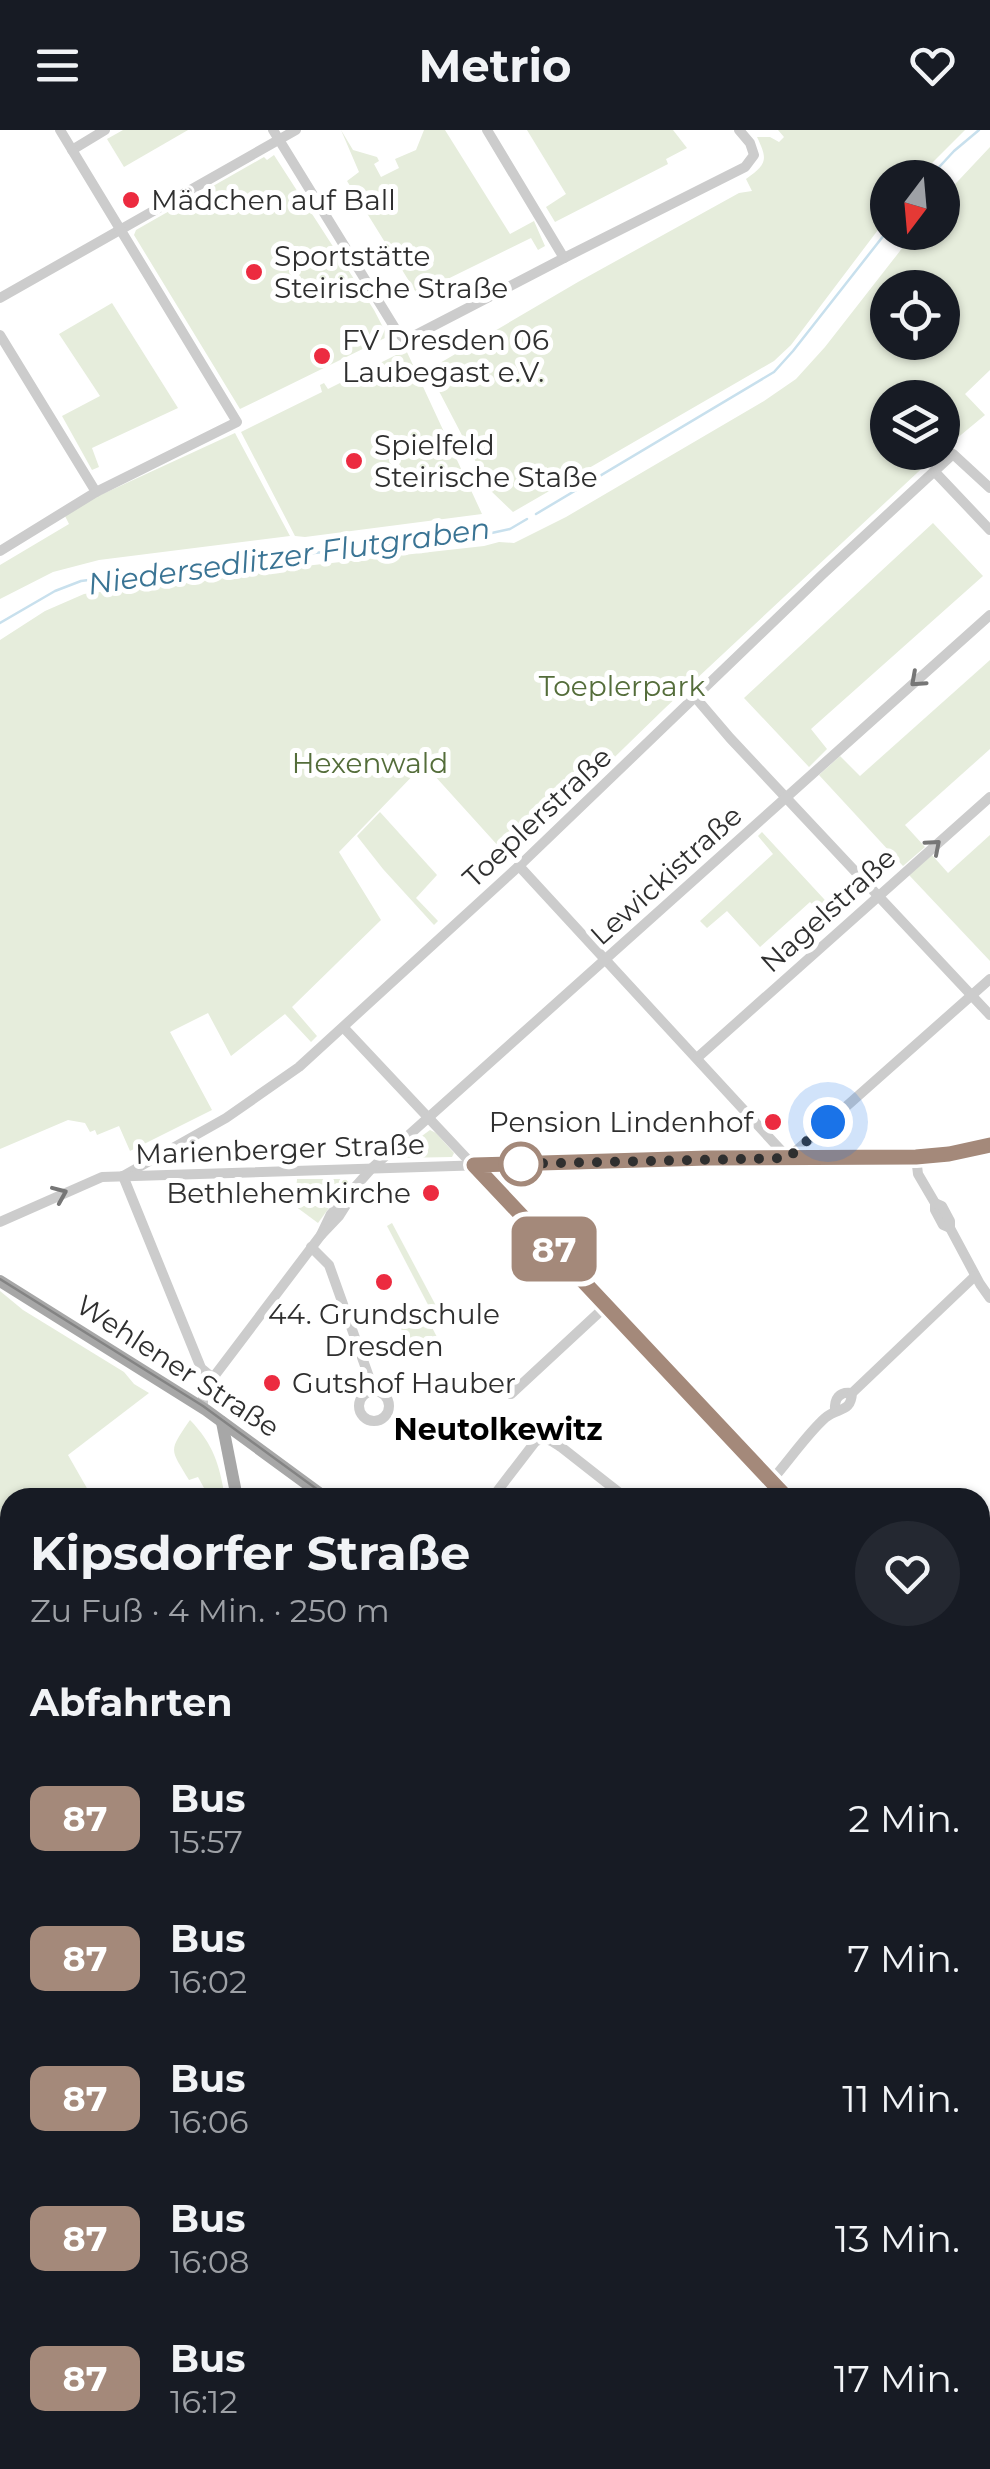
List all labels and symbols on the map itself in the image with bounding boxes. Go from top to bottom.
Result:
north arrow [870,160,960,250]
place label: Mädchen auf Ball [151,183,396,217]
marker: Mädchen auf Ball [120,189,142,211]
place label: Sportstätte Steirische Straße [274,239,508,305]
marker: Sportstätte Steirische Straße [243,261,265,283]
place label: FV Dresden 06 Laubegast e.V. [342,323,549,389]
marker: FV Dresden 06 Laubegast e.V. [311,345,333,367]
place label: Spielfeld Steirische Staße [374,428,598,494]
marker: Spielfeld Steirische Staße [343,450,365,472]
water label: Niedersedlitzer Flutgraben [86,509,492,603]
one-way arrow [911,668,929,686]
park label: Toeplerpark [539,669,706,703]
street label: Toeplerstraße [456,739,618,895]
park label: Hexenwald [292,746,448,780]
street label: Lewickistraße [583,798,749,952]
street label: Nagelstraße [753,840,903,980]
one-way arrow [922,840,941,858]
your location [803,1097,853,1147]
place label: Pension Lindenhof [489,1105,755,1139]
marker: Pension Lindenhof [762,1111,784,1133]
street label: Marienberger Straße [135,1127,425,1171]
unlabelled marker [500,1143,542,1185]
place label: Bethlehemkirche [166,1176,411,1210]
marker: Bethlehemkirche [420,1182,442,1204]
one-way arrow [51,1186,68,1206]
line badge: 87 [509,1216,599,1282]
marker: 44. Grundschule Dresden [373,1271,395,1293]
street label: Wehlener Straße [70,1288,286,1444]
place label: 44. Grundschule Dresden [268,1297,500,1363]
place label: Gutshof Hauber [292,1366,516,1400]
marker: Gutshof Hauber [261,1372,283,1394]
district label: Neutolkewitz [393,1411,603,1448]

